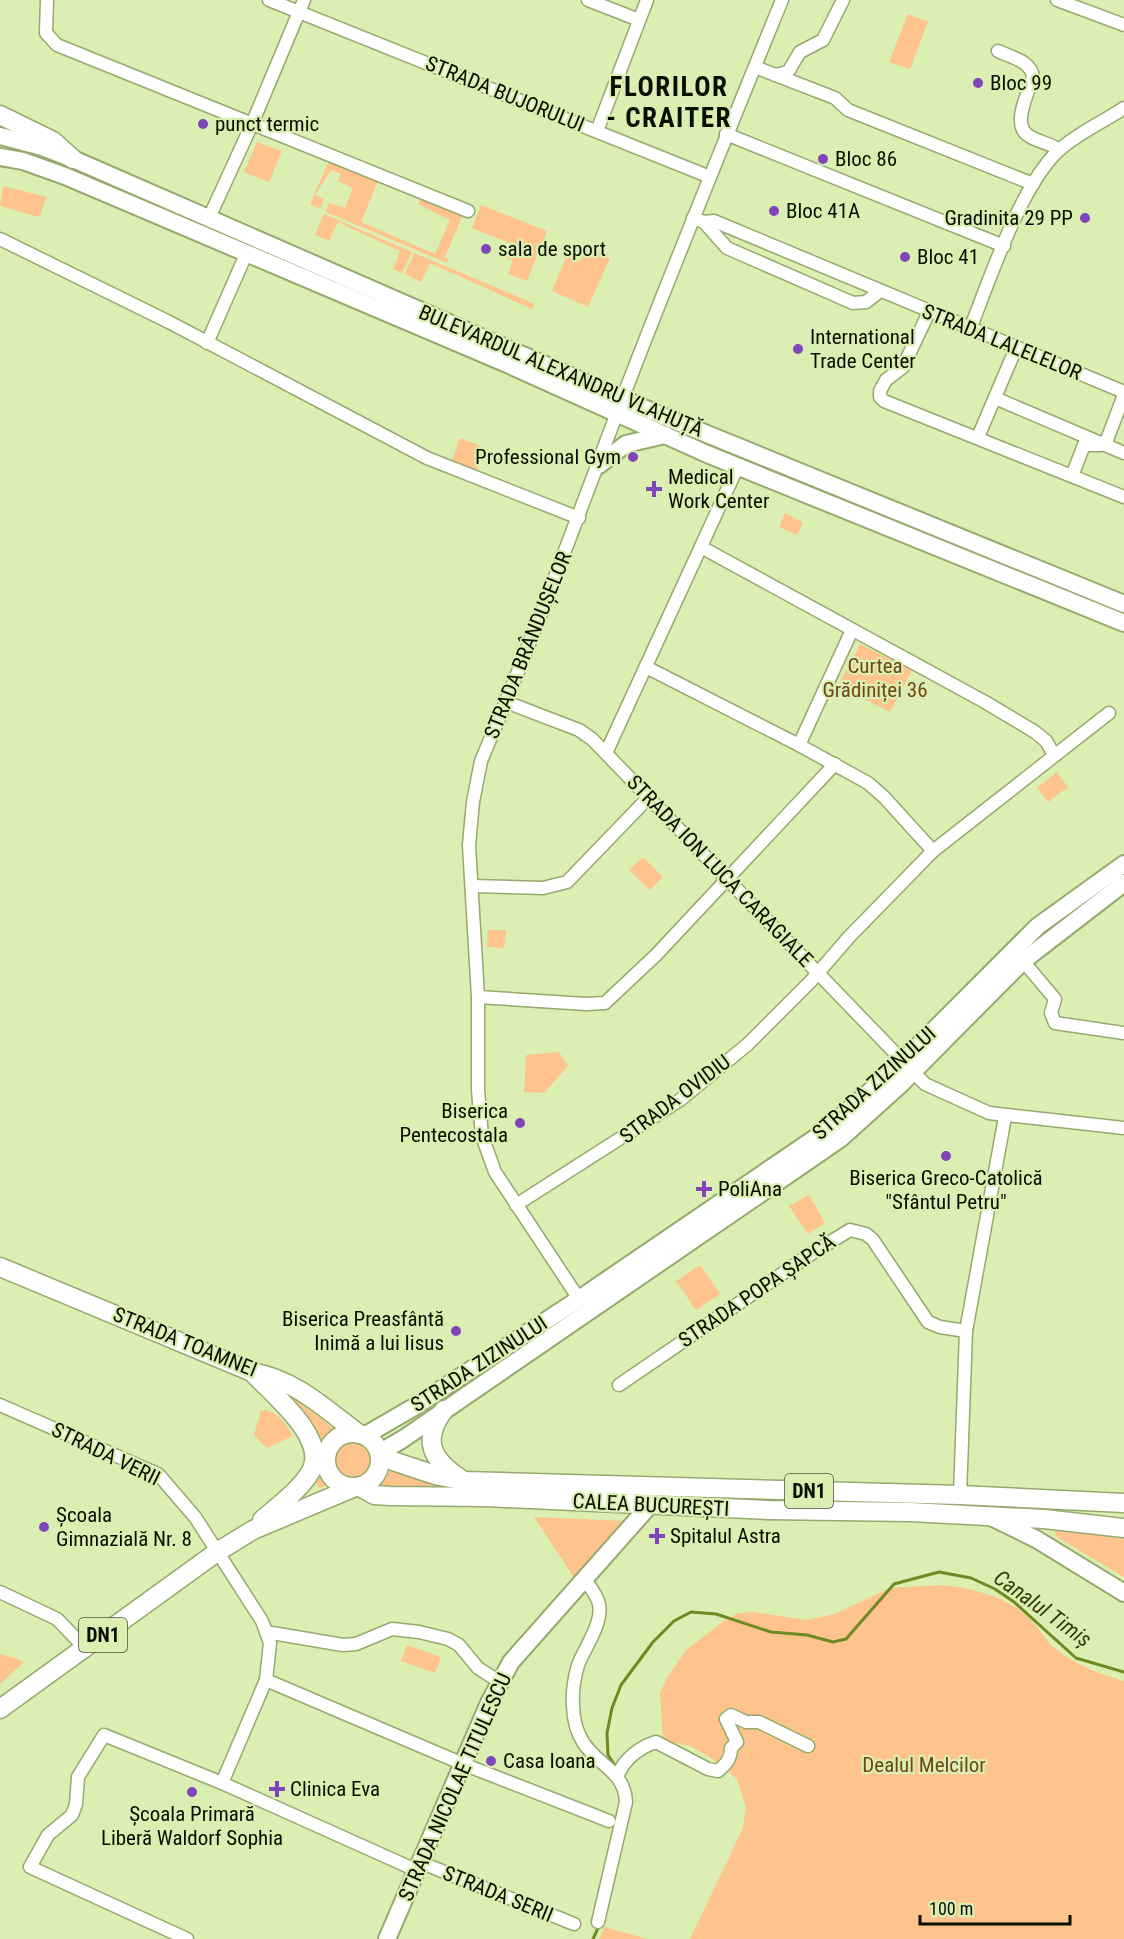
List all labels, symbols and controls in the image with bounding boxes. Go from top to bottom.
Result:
street label: STRADA BUJORULUI [422,51,588,137]
district label: FLORILOR - CRAITER [606,71,732,134]
place label: Bloc 99 [990,71,1052,95]
marker: Bloc 99 [971,76,985,90]
place label: punct termic [215,112,319,136]
marker: punct termic [196,117,210,131]
place label: Bloc 86 [835,147,897,171]
marker: Bloc 86 [816,152,830,166]
place label: Bloc 41A [786,199,860,223]
marker: Bloc 41A [767,204,781,218]
place label: Gradinita 29 PP [944,206,1073,230]
marker: Gradinita 29 PP [1078,211,1092,225]
place label: sala de sport [498,237,606,261]
marker: sala de sport [479,242,493,256]
place label: Bloc 41 [917,245,979,269]
marker: Bloc 41 [898,250,912,264]
street label: STRADA LALELELOR [919,299,1085,385]
street label: BULEVARDUL ALEXANDRU VLAHUȚĂ [415,300,707,443]
place label: International Trade Center [810,325,916,373]
marker: International Trade Center [791,342,805,356]
place label: Professional Gym [475,445,621,469]
marker: Professional Gym [626,450,640,464]
place label: Medical Work Center [668,465,769,513]
marker: Medical Work Center [645,480,663,498]
street label: STRADA BRÂNDUȘELOR [479,548,577,742]
park label: Curtea Grădiniței 36 [822,654,928,703]
street label: STRADA ION LUCA CARAGIALE [622,770,818,972]
street label: STRADA ZIZINULUI [807,1021,941,1145]
street label: STRADA OVIDIU [615,1050,735,1148]
place label: Biserica Pentecostala [399,1099,508,1147]
marker: Biserica Pentecostala [513,1116,527,1130]
marker: Biserica Greco-Catolică "Sfântul Petru" [939,1149,953,1163]
place label: Biserica Greco-Catolică "Sfântul Petru" [849,1166,1043,1214]
place label: PoliAna [718,1177,782,1201]
marker: PoliAna [695,1180,713,1198]
street label: STRADA POPA ȘAPCĂ [674,1230,840,1352]
street label: STRADA TOAMNEI [110,1302,260,1382]
place label: Biserica Preasfântă Inimă a lui Iisus [282,1307,444,1355]
street label: STRADA ZIZINULUI [406,1311,552,1417]
marker: Biserica Preasfântă Inimă a lui Iisus [449,1324,463,1338]
street label: STRADA VERII [48,1417,164,1491]
road number: DN1 [785,1474,833,1508]
street label: CALEA BUCUREȘTI [572,1489,730,1521]
place label: Școala Gimnazială Nr. 8 [56,1503,192,1551]
marker: Școala Gimnazială Nr. 8 [37,1520,51,1534]
place label: Spitalul Astra [670,1524,781,1548]
marker: Spitalul Astra [648,1527,666,1545]
water label: Canalul Timiș [989,1565,1096,1653]
road number: DN1 [79,1618,127,1652]
street label: STRADA NICOLAE TITULESCU [394,1669,516,1905]
place label: Casa Ioana [503,1749,596,1773]
park label: Dealul Melcilor [862,1753,986,1777]
marker: Casa Ioana [484,1754,498,1768]
place label: Clinica Eva [290,1777,380,1801]
marker: Clinica Eva [268,1780,286,1798]
marker: Școala Primară Liberă Waldorf Sophia [185,1785,199,1799]
place label: Școala Primară Liberă Waldorf Sophia [101,1802,283,1850]
street label: STRADA SERII [439,1861,557,1927]
scale bar [920,1888,1070,1926]
text: 100 m [929,1898,973,1919]

